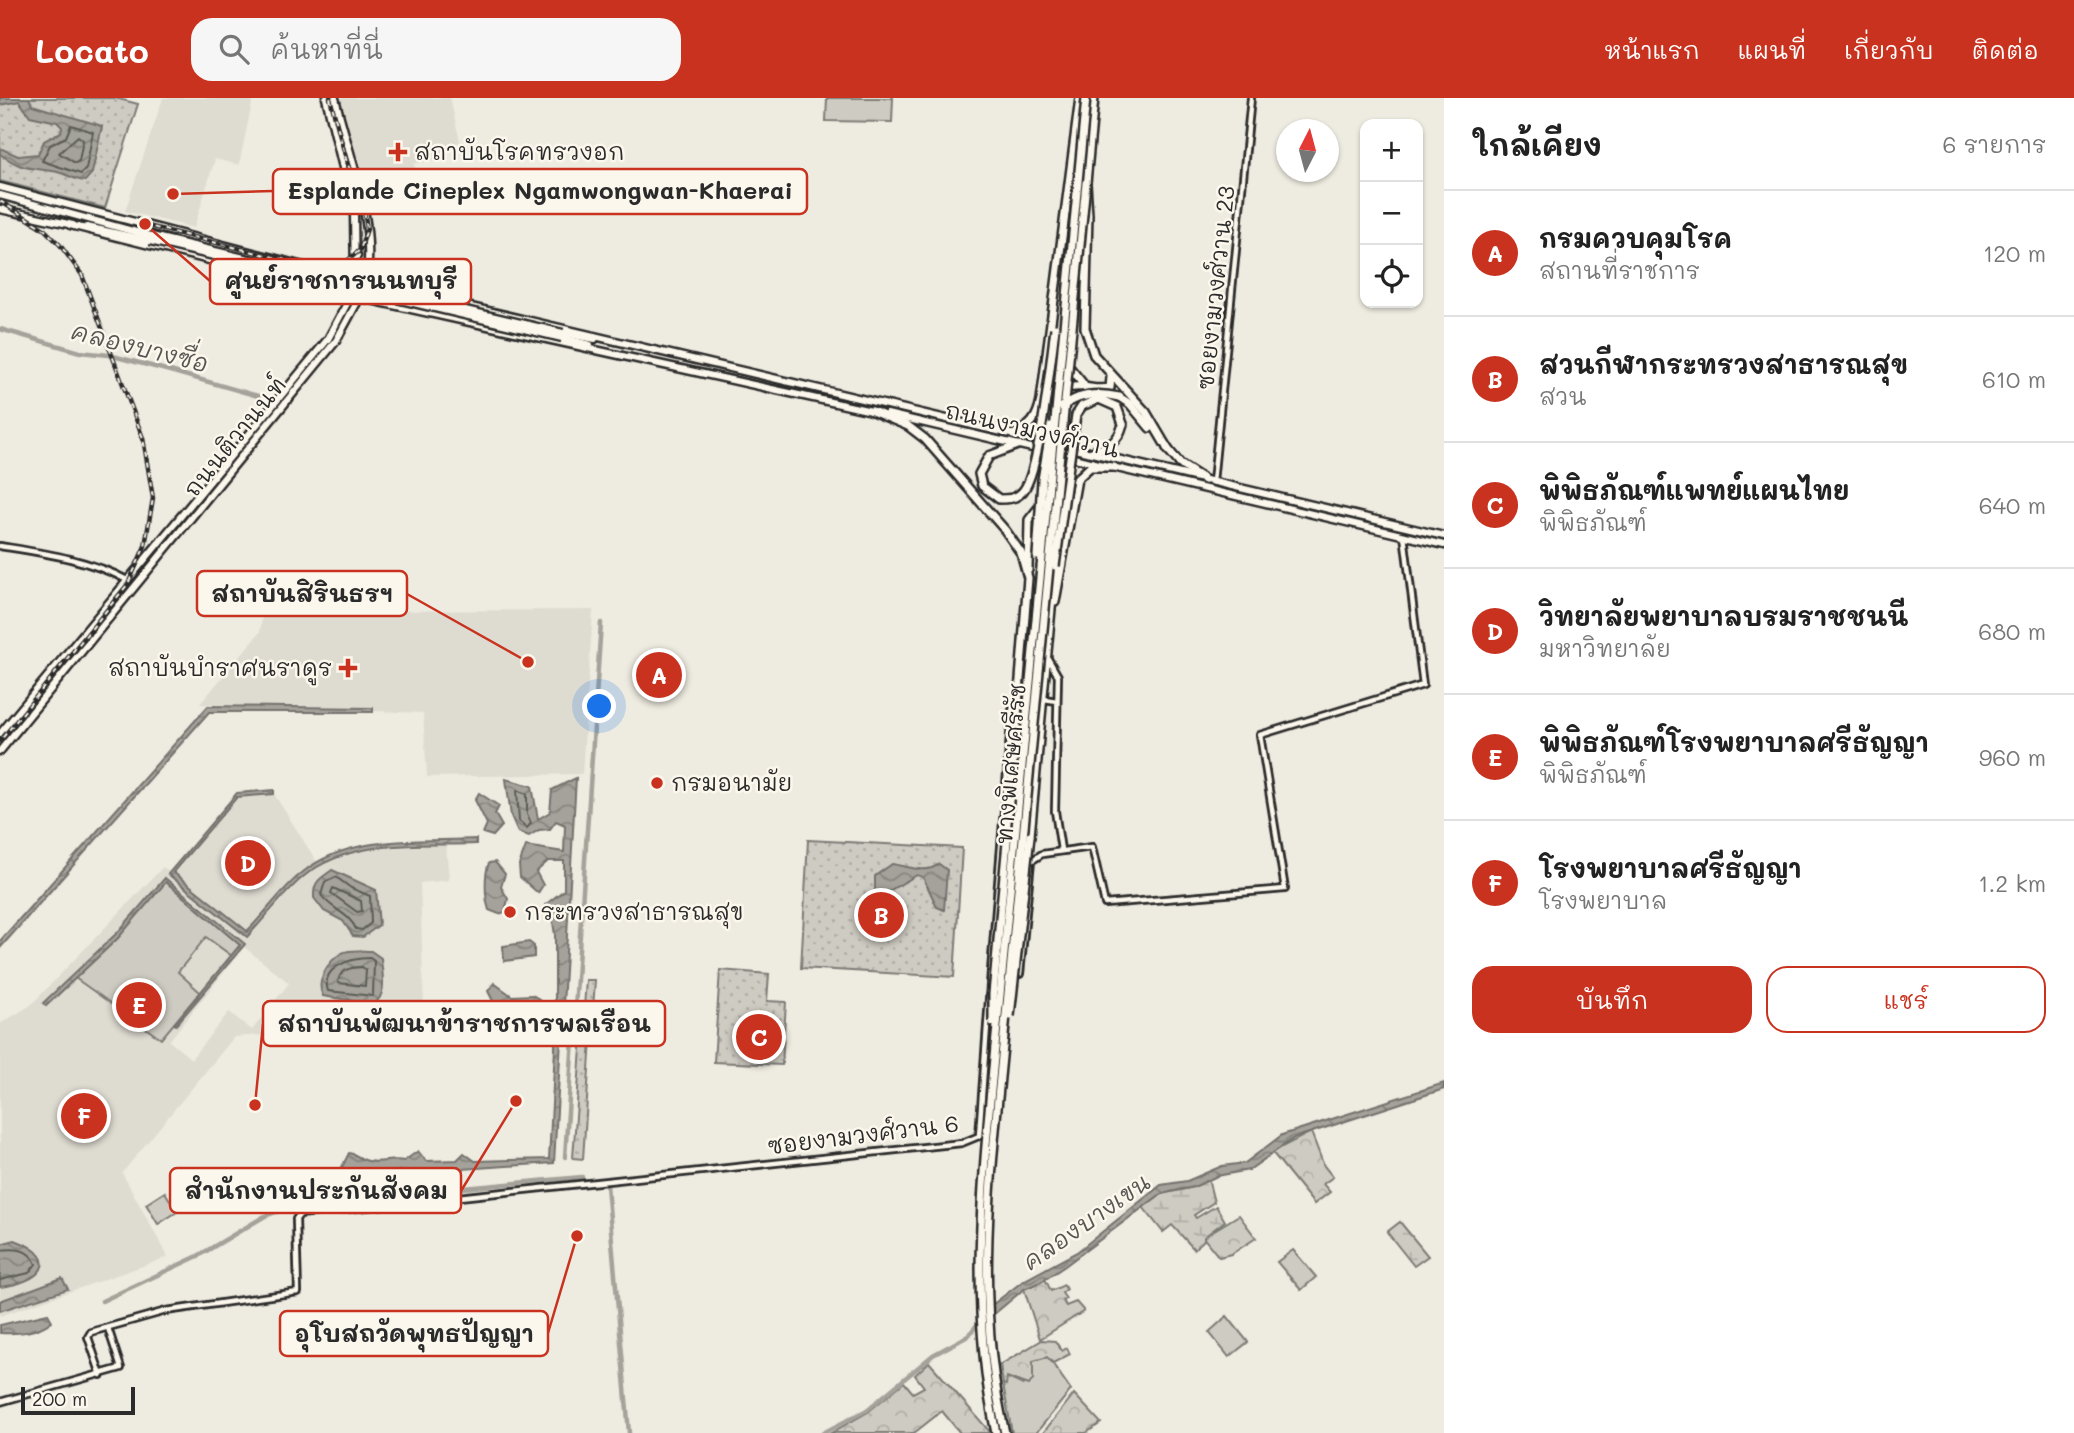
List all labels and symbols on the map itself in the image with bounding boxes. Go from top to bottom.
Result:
north arrow [1276,119,1339,182]
place label: สถาบันโรคทรวงอก [414,136,625,166]
marker: สถาบันโรคทรวงอก [388,142,408,162]
callout: Esplande Cineplex Ngamwongwan-Khaerai [273,169,807,214]
text: Esplande Cineplex Ngamwongwan-Khaerai [287,174,793,205]
street label: ซอยงามวงศ์วาน 23 [1188,184,1241,391]
callout: ศูนย์ราชการนนทบุรี [210,259,471,304]
text: ศูนย์ราชการนนทบุรี [224,264,458,300]
water label: คลองบางซื่อ [69,309,214,379]
street label: ถนนติวานนท์ [175,369,292,503]
street label: ถนนงามวงศ์วาน [942,393,1123,464]
callout: สถาบันสิรินธรฯ [197,571,407,616]
text: สถาบันสิรินธรฯ [211,577,393,608]
pin: A [636,649,682,701]
place label: สถาบันบำราศนราดูร [108,652,332,686]
marker: สถาบันบำราศนราดูร [338,658,358,678]
street label: ทางพิเศษศรีรัช [988,682,1032,846]
your location [582,689,616,723]
place label: กรมอนามัย [671,767,792,797]
marker: กรมอนามัย [649,775,665,791]
pin: D [225,837,271,889]
pin: B [858,889,904,941]
place label: กระทรวงสาธารณสุข [524,896,743,929]
marker: กระทรวงสาธารณสุข [502,904,518,920]
pin: E [116,979,162,1031]
callout: สถาบันพัฒนาข้าราชการพลเรือน [263,1001,665,1046]
text: สถาบันพัฒนาข้าราชการพลเรือน [277,1007,651,1038]
pin: C [736,1011,782,1063]
pin: F [61,1090,107,1142]
street label: ซอยงามวงศ์วาน 6 [765,1106,960,1161]
water label: คลองบางเขน [1016,1165,1156,1276]
callout: สำนักงานประกันสังคม [170,1168,461,1213]
text: สำนักงานประกันสังคม [184,1174,448,1205]
callout: อุโบสถวัดพุทธปัญญา [280,1311,548,1356]
text: อุโบสถวัดพุทธปัญญา [294,1317,534,1353]
scale bar [21,1384,135,1416]

